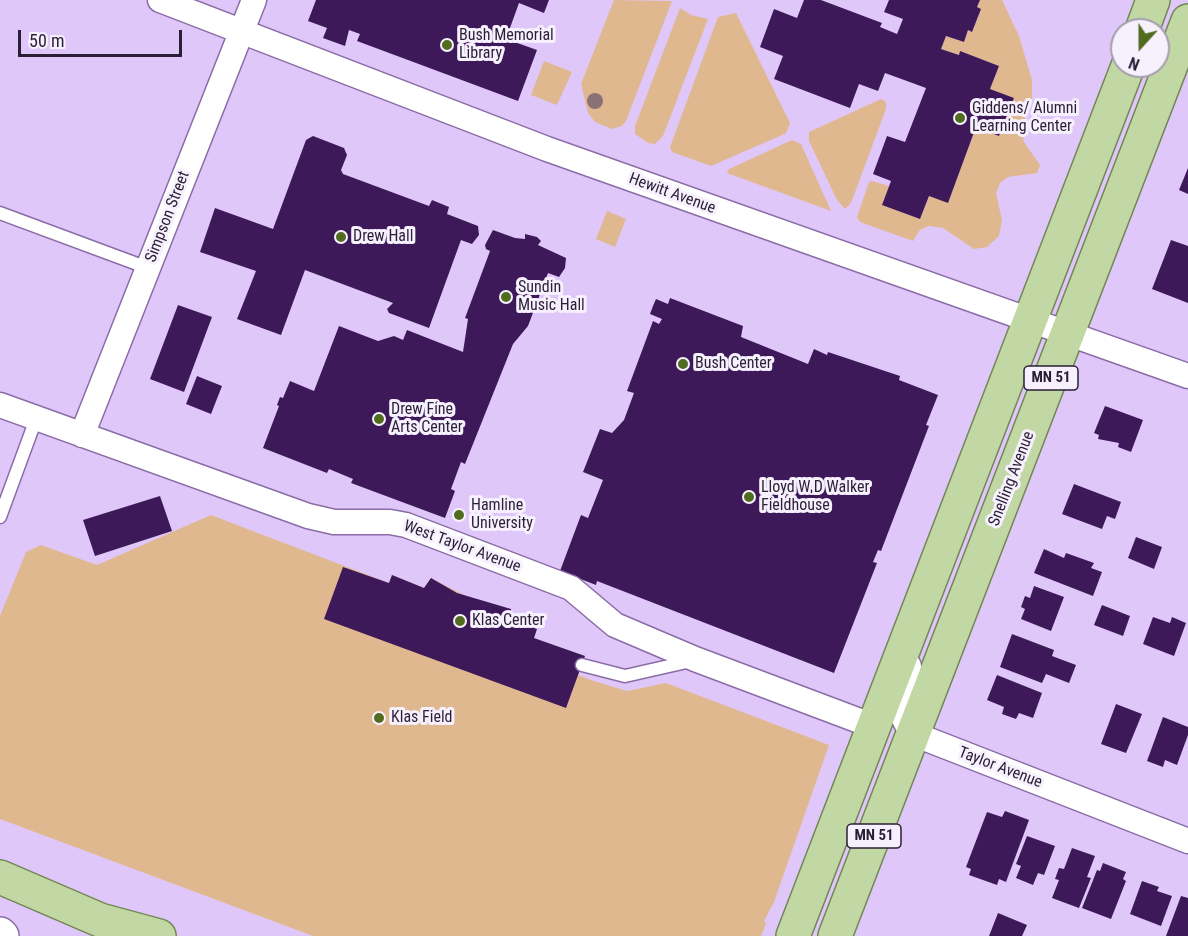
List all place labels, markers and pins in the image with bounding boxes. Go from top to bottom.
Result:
place label: Bush Memorial Library [459,26,554,64]
marker: Bush Memorial Library [440,38,454,52]
place label: Giddens/ Alumni Learning Center [972,99,1077,137]
marker: Giddens/ Alumni Learning Center [953,111,967,125]
place label: Drew Hall [353,227,413,247]
marker: Drew Hall [334,230,348,244]
place label: Sundin Music Hall [518,278,585,316]
marker: Sundin Music Hall [499,290,513,304]
place label: Bush Center [695,354,772,374]
marker: Bush Center [676,357,690,371]
place label: Drew Fine Arts Center [391,400,463,438]
marker: Drew Fine Arts Center [372,412,386,426]
place label: Lloyd W.D Walker Fieldhouse [761,478,869,516]
marker: Lloyd W.D Walker Fieldhouse [742,490,756,504]
place label: Hamline University [471,496,533,534]
marker: Hamline University [452,508,466,522]
place label: Klas Center [472,611,544,631]
marker: Klas Center [453,614,467,628]
place label: Klas Field [391,708,453,728]
marker: Klas Field [372,711,386,725]

